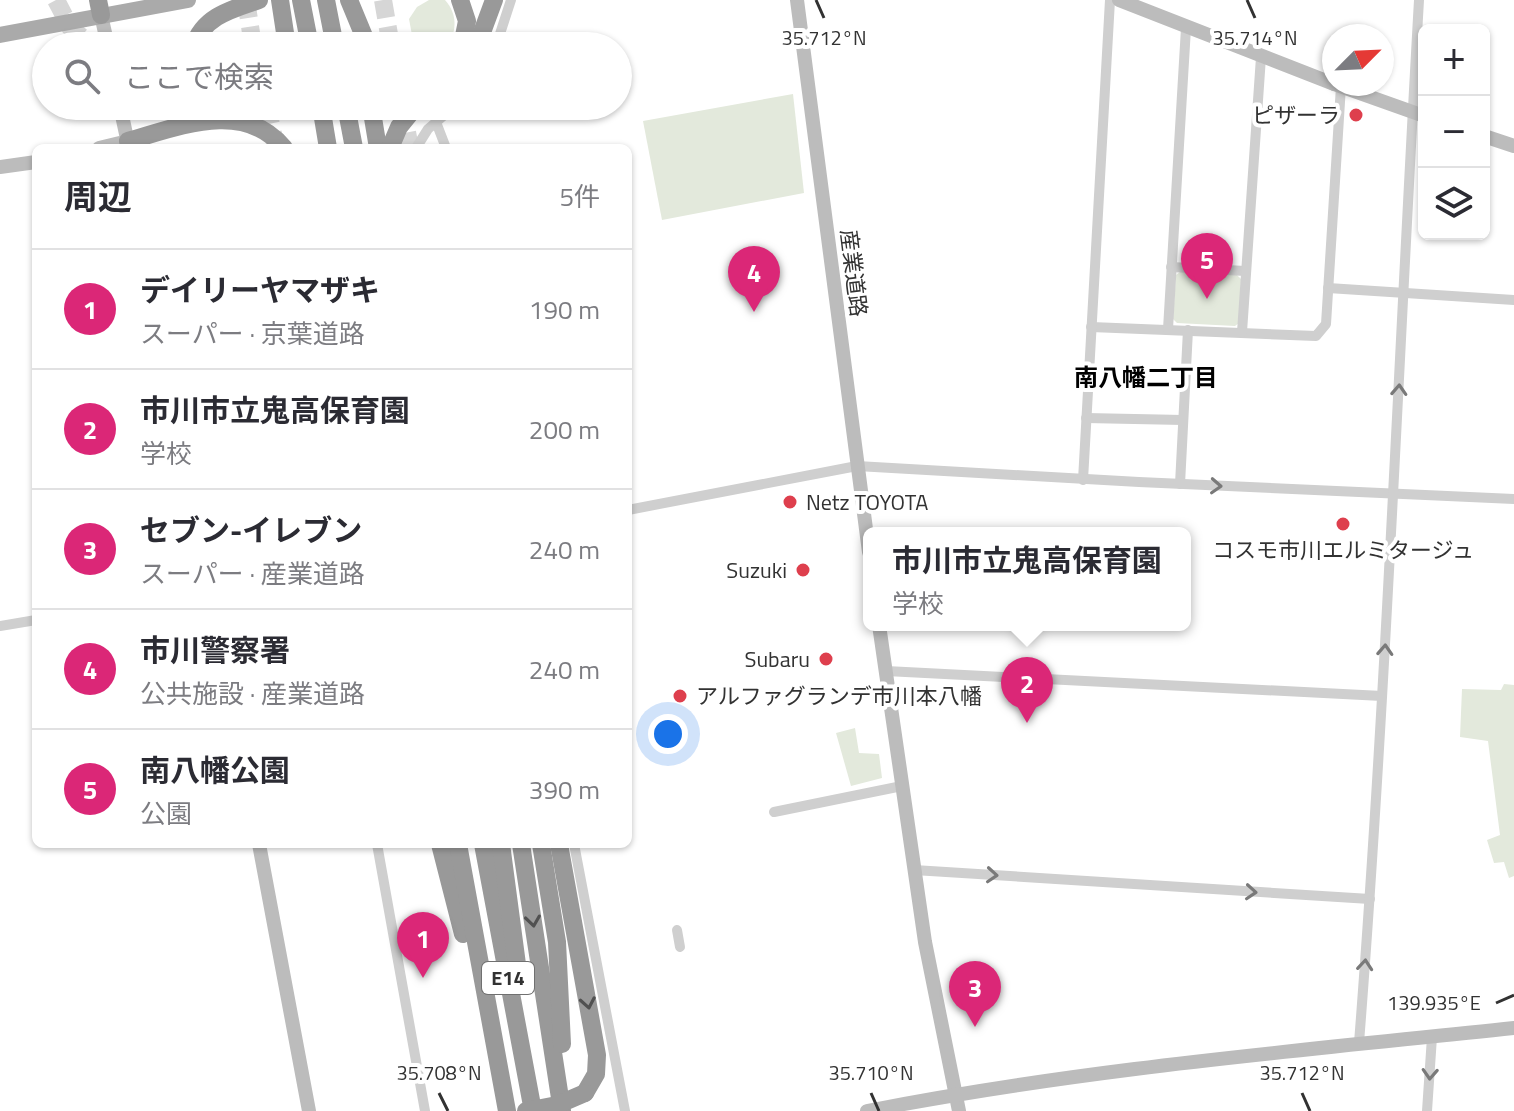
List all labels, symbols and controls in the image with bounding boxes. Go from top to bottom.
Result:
text: 35.712°N [781,22,867,53]
text: 35.714°N [1212,22,1298,53]
north arrow [1322,24,1394,96]
map controls [1418,24,1490,240]
button: + [1418,24,1490,96]
search box [32,32,632,120]
icon: search [60,54,104,98]
text: ここで検索 [124,54,274,100]
button: − [1418,96,1490,168]
place label: ピザーラ [1252,98,1340,132]
marker: ピザーラ [1347,106,1365,124]
button: layers [1418,168,1490,240]
text: 周辺 [64,170,132,222]
text: 5件 [559,177,600,216]
street label: 産業道路 [832,227,876,319]
pin: 5 [1181,233,1233,299]
pin: 4 [728,246,780,312]
text: デイリーヤマザキ [140,267,380,313]
text: 1 [83,290,97,329]
text: 190 m [529,290,600,329]
text: スーパー · 京葉道路 [140,314,365,353]
district label: 南八幡二丁目 [1074,359,1218,395]
one-way arrow [1390,383,1407,396]
text: 市川市立鬼高保育園 [140,387,410,433]
text: 2 [83,410,97,449]
text: 200 m [529,410,600,449]
text: 学校 [140,434,192,473]
one-way arrow [1210,477,1223,494]
place label: Netz TOYOTA [806,485,928,519]
marker: Netz TOYOTA [781,493,799,511]
text: セブン-イレブン [140,507,362,553]
marker: コスモ市川エルミタージュ [1334,515,1352,533]
popup [863,527,1191,631]
text: 3 [83,530,97,569]
text: 240 m [529,530,600,569]
place label: コスモ市川エルミタージュ [1212,533,1474,567]
text: 市川市立鬼高保育園 [892,537,1162,583]
place label: Suzuki [726,553,787,587]
text: スーパー · 産業道路 [140,554,365,593]
marker: Suzuki [794,561,812,579]
text: 学校 [892,584,944,623]
text: 市川警察署 [140,627,290,673]
place label: Subaru [745,642,810,676]
one-way arrow [1376,643,1393,656]
text: 4 [83,650,97,689]
text: 240 m [529,650,600,689]
marker: Subaru [817,650,835,668]
pin: 2 [1001,657,1053,723]
text: 公共施設 · 産業道路 [140,674,365,713]
place label: アルファグランデ市川本八幡 [696,679,982,713]
marker: アルファグランデ市川本八幡 [671,687,689,705]
your location [648,714,688,754]
text: 南八幡公園 [140,747,290,793]
text: 5 [83,770,97,809]
text: 390 m [529,770,600,809]
text: 公園 [140,794,192,833]
one-way arrow [986,866,999,883]
one-way arrow [1245,883,1258,900]
pin: 1 [397,912,449,978]
one-way arrow [524,914,541,928]
one-way arrow [1356,958,1373,971]
pin: 3 [949,961,1001,1027]
road number: E14 [482,962,534,994]
text: 139.935°E [1387,987,1481,1018]
one-way arrow [579,997,596,1010]
text: 35.708°N [396,1057,482,1088]
text: 35.710°N [828,1057,914,1088]
text: 35.712°N [1259,1057,1345,1088]
one-way arrow [1421,1068,1438,1081]

